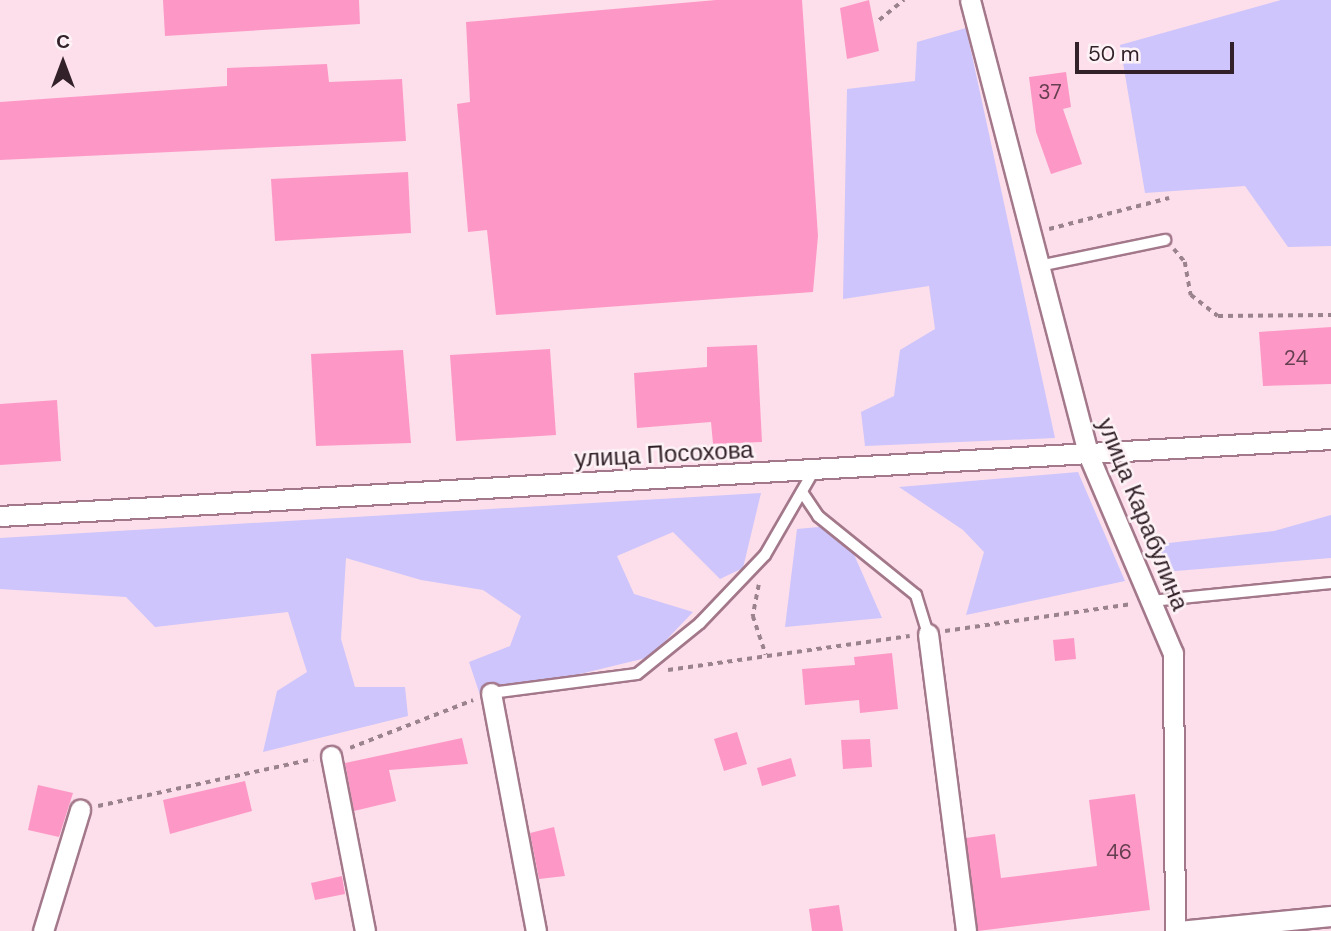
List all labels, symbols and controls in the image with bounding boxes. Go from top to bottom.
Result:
north arrow [28,28,98,98]
scale bar [1079,28,1238,72]
text: С [56,29,70,54]
text: 50 m [1088,40,1139,68]
house number: 37 [1038,79,1062,105]
house number: 24 [1284,345,1308,371]
street label: улица Карабулина [1091,414,1195,614]
street label: улица Посохова [574,435,754,473]
house number: 46 [1106,839,1132,865]

